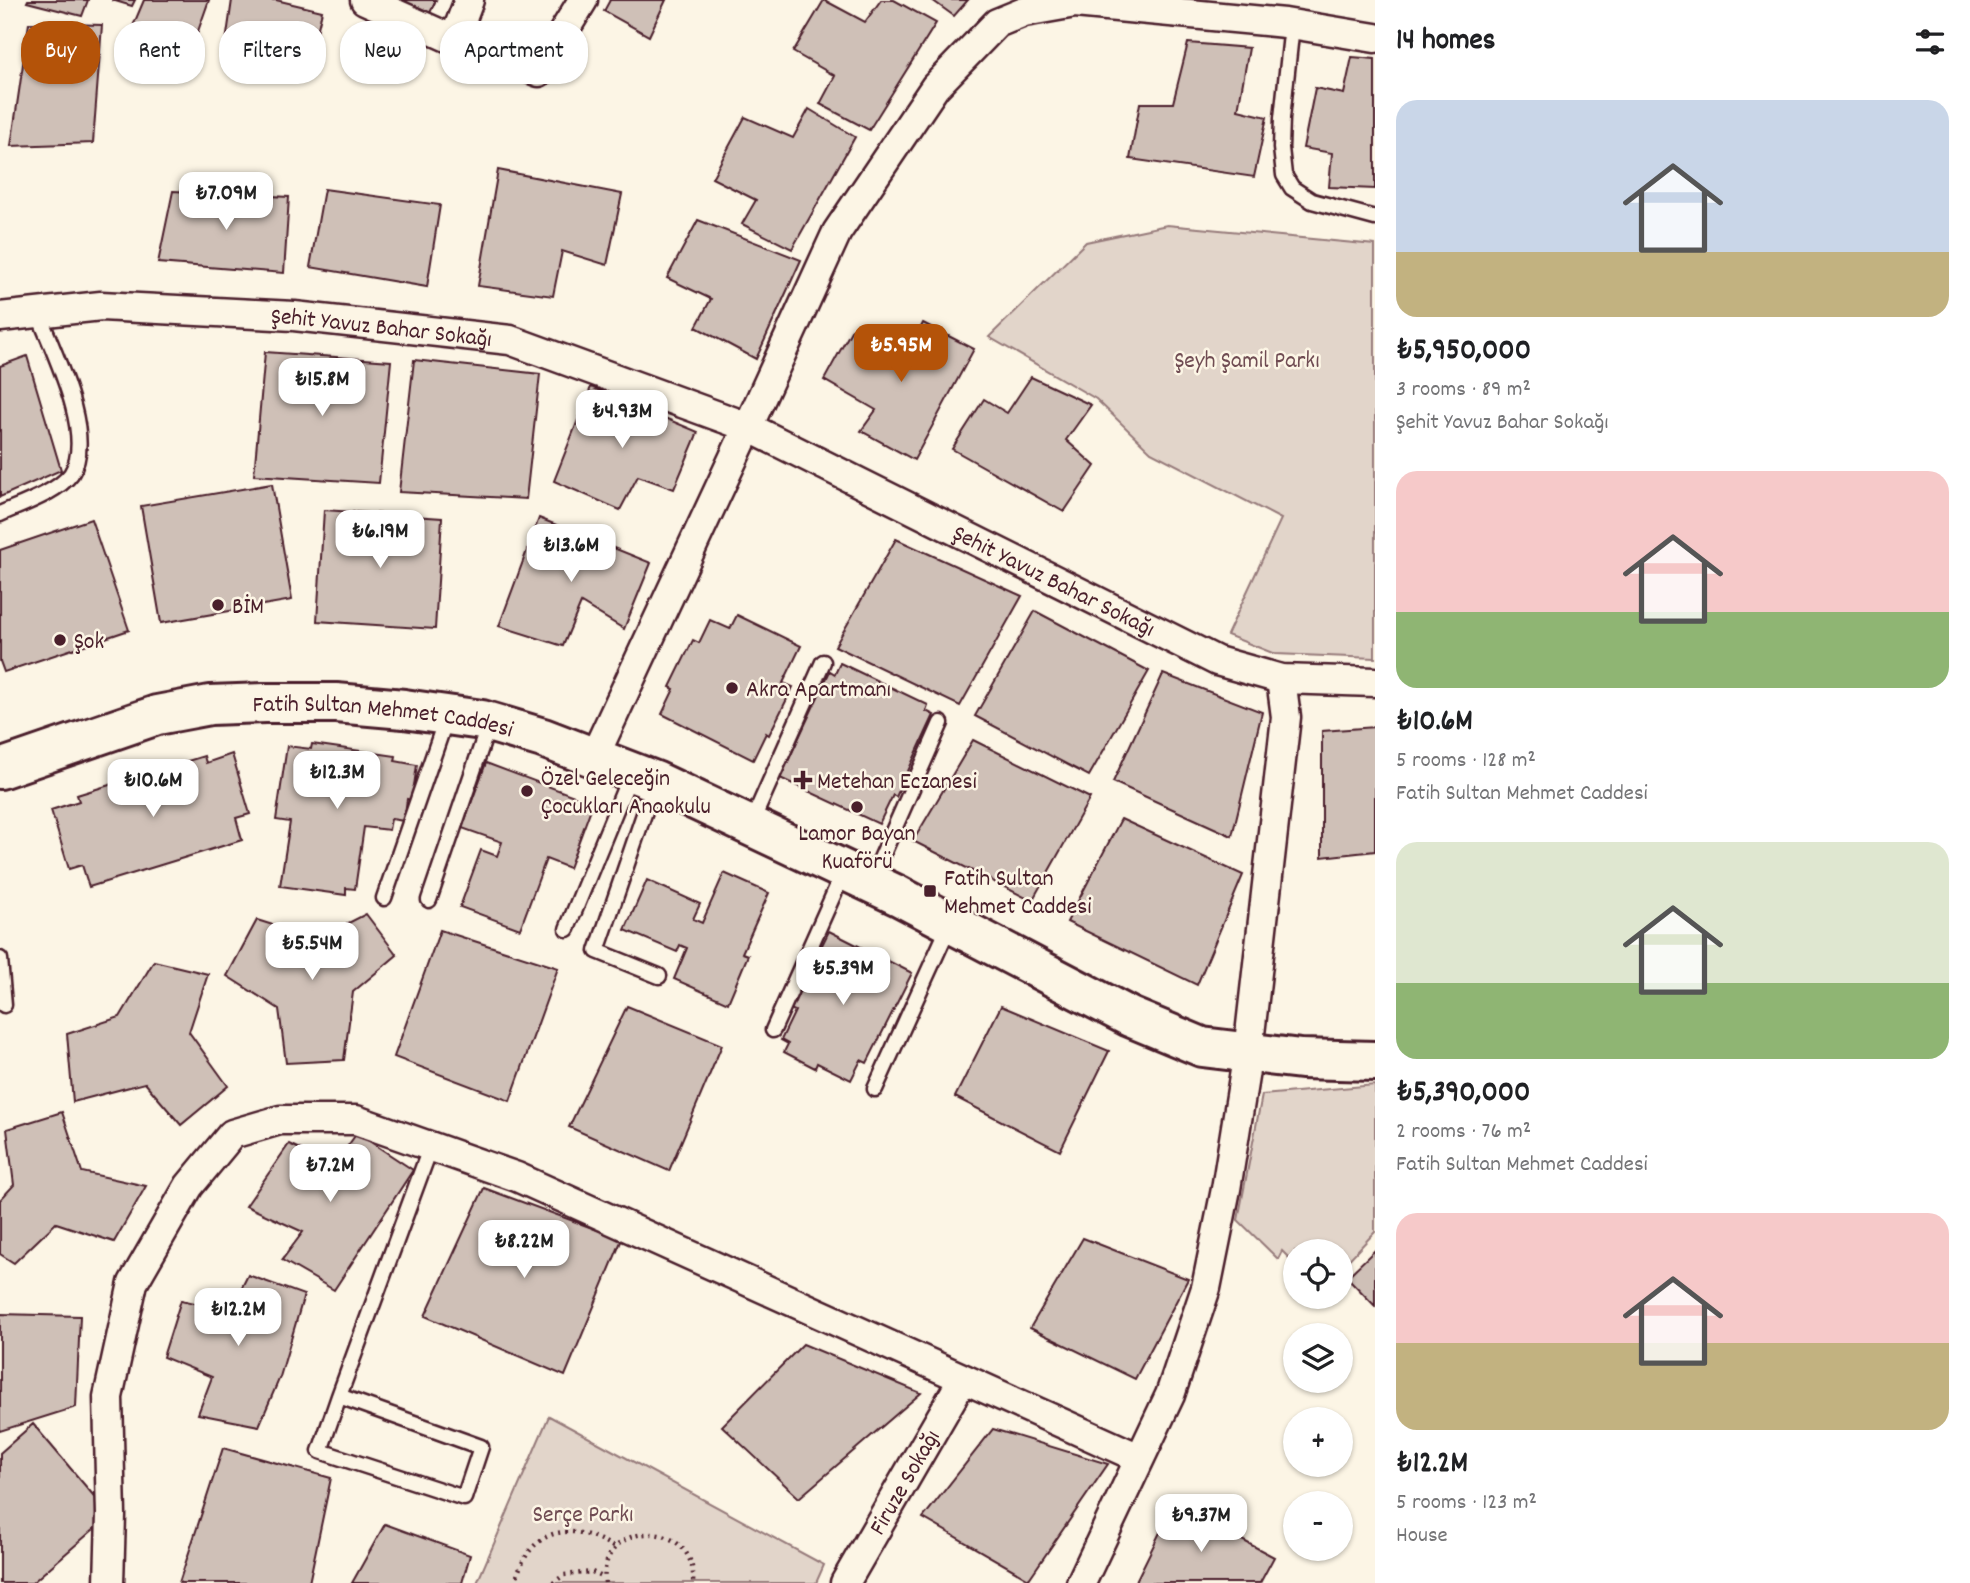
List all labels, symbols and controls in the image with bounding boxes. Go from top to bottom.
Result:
chip: Buy [21,21,100,84]
chip: Rent [114,21,205,84]
chip: Filters [219,21,326,84]
chip: New [340,21,426,84]
chip: Apartment [440,21,588,84]
text: 14 homes [1396,21,1495,64]
icon: filters [1911,23,1949,61]
icon: home [1610,145,1736,271]
pin: ₺7.09M [169,173,283,232]
text: ₺7.09M [195,178,257,211]
street label: Şehit Yavuz Bahar Sokağı [270,301,493,358]
pin: ₺5.95M [844,324,958,384]
text: ₺5.95M [870,330,932,363]
text: ₺5,950,000 [1396,331,1531,374]
park label: Şeyh Şamil Parkı [1174,345,1320,379]
pin: ₺15.8M [265,358,379,418]
text: ₺15.8M [294,364,350,397]
text: 3 rooms · 89 m² [1396,374,1531,407]
pin: ₺4.93M [565,391,679,450]
text: ₺4.93M [592,396,652,429]
text: Şehit Yavuz Bahar Sokağı [1396,407,1609,440]
pin: ₺6.19M [323,510,437,570]
text: ₺6.19M [352,516,408,549]
icon: home [1610,516,1736,642]
street label: Şehit Yavuz Bahar Sokağı [946,518,1160,647]
pin: ₺13.6M [514,524,628,584]
text: ₺13.6M [543,530,599,563]
place label: BİM [232,591,264,625]
marker: BİM [210,597,226,613]
place label: Şok [74,626,104,660]
marker: Şok [52,632,68,648]
place label: Akra Apartmanı [746,674,891,708]
marker: Akra Apartmanı [724,680,740,696]
street label: Fatih Sultan Mehmet Caddesi [252,689,517,748]
text: ₺10.6M [1396,702,1473,745]
text: 5 rooms · 128 m² [1396,745,1536,778]
pin: ₺12.3M [280,752,394,811]
text: ₺12.3M [309,757,365,790]
pin: ₺10.6M [96,760,210,819]
place label: Özel Geleceğin Çocukları Anaokulu [541,763,711,825]
text: ₺10.6M [124,765,182,798]
place label: Metehan Eczanesi [817,766,977,800]
marker: Metehan Eczanesi [795,772,811,788]
text: Fatih Sultan Mehmet Caddesi [1396,778,1648,811]
marker: Özel Geleceğin Çocukları Anaokulu [519,783,535,799]
marker: Lamor Bayan Kuaförü [849,799,865,815]
place label: Lamor Bayan Kuaförü [798,818,916,880]
place label: Fatih Sultan Mehmet Caddesi [944,863,1092,925]
marker: Fatih Sultan Mehmet Caddesi [922,883,938,899]
icon: home [1610,887,1736,1013]
pin: ₺5.54M [255,922,369,982]
text: ₺5.54M [282,928,342,961]
pin: ₺5.39M [786,948,900,1007]
text: ₺5.39M [812,953,874,986]
text: ₺5,390,000 [1396,1073,1530,1116]
text: 2 rooms · 76 m² [1396,1116,1531,1149]
pin: ₺7.2M [281,1144,379,1204]
text: Fatih Sultan Mehmet Caddesi [1396,1149,1648,1182]
text: ₺7.2M [306,1150,354,1183]
pin: ₺8.22M [467,1220,581,1280]
text: ₺8.22M [494,1226,554,1259]
map controls [1283,1239,1353,1561]
button: locate [1283,1239,1353,1309]
icon: home [1610,1258,1736,1384]
pin: ₺12.2M [181,1288,295,1348]
text: ₺12.2M [210,1294,266,1327]
button: layers [1283,1323,1353,1393]
button: + [1283,1407,1353,1477]
street label: Firuze Sokağı [862,1424,950,1542]
text: ₺12.2M [1396,1444,1468,1487]
text: 5 rooms · 123 m² [1396,1487,1537,1520]
button: − [1283,1491,1353,1561]
pin: ₺9.37M [1144,1494,1258,1554]
park label: Serçe Parkı [532,1499,634,1533]
text: ₺9.37M [1171,1500,1231,1533]
text: House [1396,1520,1448,1553]

